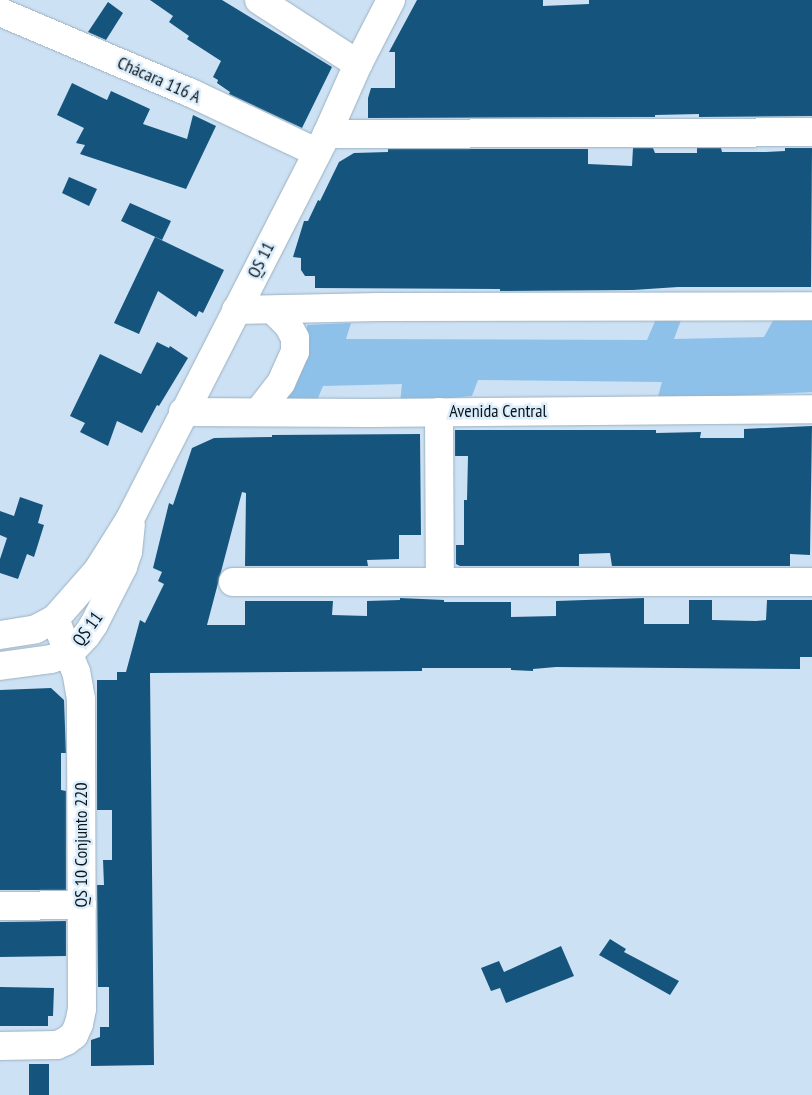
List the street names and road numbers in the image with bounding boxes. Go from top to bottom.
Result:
street label: Chácara 116 A [114,52,204,108]
street label: QS 11 [243,238,279,282]
street label: Avenida Central [449,400,547,422]
street label: QS 11 [68,607,108,651]
street label: QS 10 Conjunto 220 [70,782,92,908]

